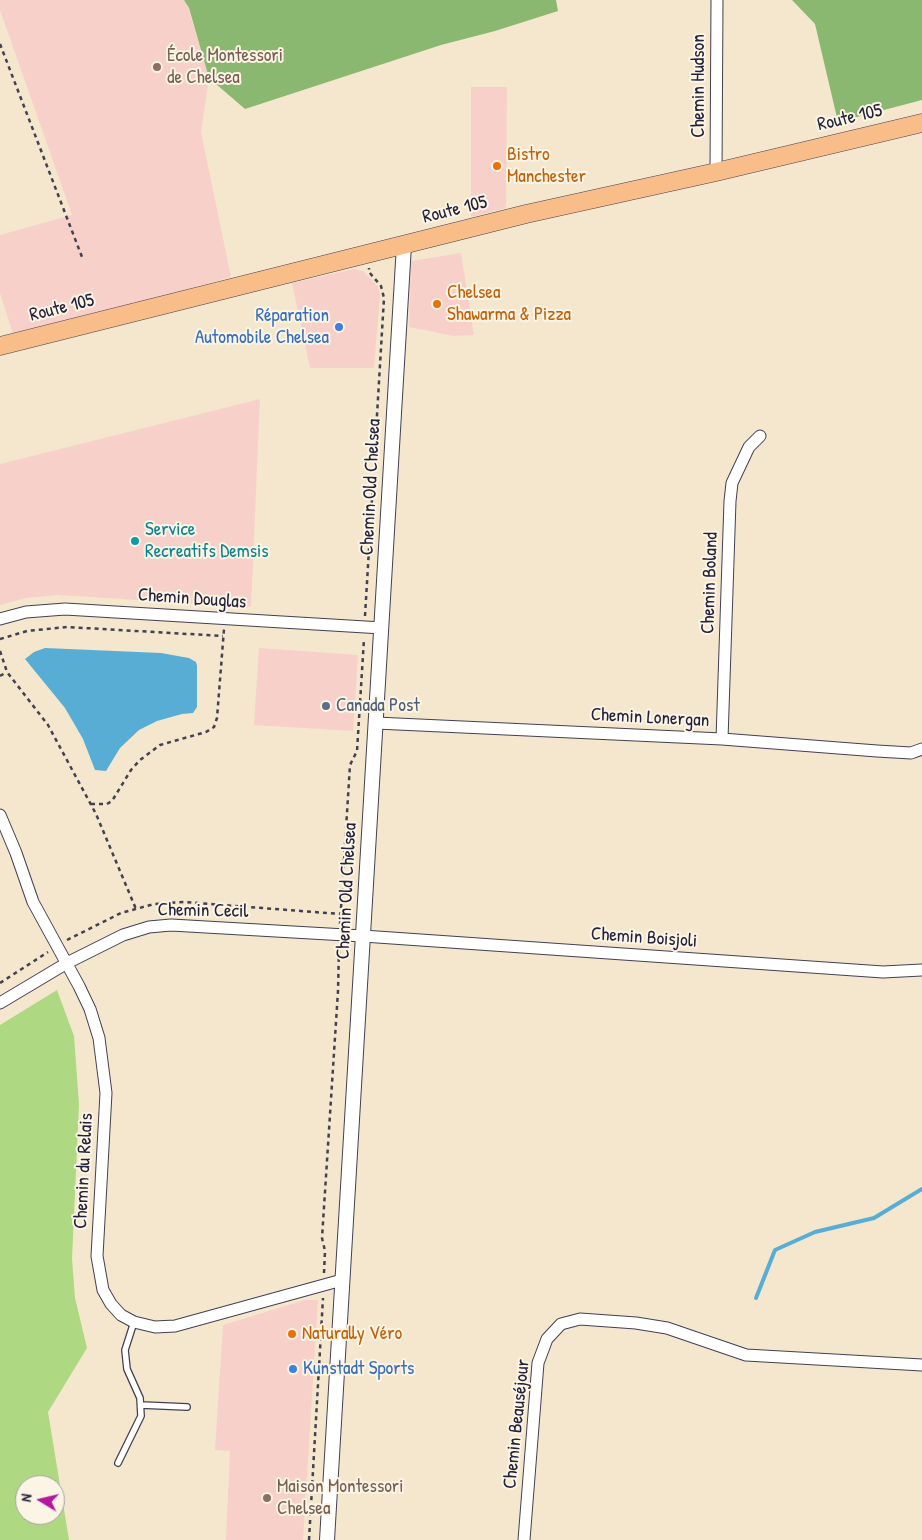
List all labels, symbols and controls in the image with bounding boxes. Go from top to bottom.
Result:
street label: Chemin Hudson [688,34,710,138]
place label: École Montessori de Chelsea [167,45,283,89]
marker: École Montessori de Chelsea [151,61,163,73]
street label: Route 105 [815,99,885,137]
place label: Bistro Manchester [507,144,586,188]
marker: Bistro Manchester [491,160,503,172]
street label: Route 105 [420,191,490,229]
place label: Chelsea Shawarma & Pizza [447,282,571,326]
street label: Route 105 [27,289,97,327]
marker: Chelsea Shawarma & Pizza [431,298,443,310]
place label: Réparation Automobile Chelsea [195,305,329,349]
marker: Réparation Automobile Chelsea [333,321,345,333]
street label: Chemin Old Chelsea [356,418,386,556]
place label: Service Recreatifs Demsis [145,519,269,563]
street label: Chemin Boland [697,532,723,634]
marker: Service Recreatifs Demsis [129,535,141,547]
street label: Chemin Douglas [137,584,247,614]
place label: Canada Post [336,695,420,717]
marker: Canada Post [320,700,332,712]
street label: Chemin Lonergan [590,704,710,732]
street label: Chemin Old Chelsea [332,822,362,960]
street label: Chemin Cecil [157,899,249,923]
street label: Chemin Boisjoli [590,923,698,953]
street label: Chemin du Relais [70,1113,98,1229]
place label: Naturally Véro [302,1323,402,1345]
marker: Naturally Véro [286,1328,298,1340]
place label: Kunstadt Sports [303,1358,414,1380]
street label: Chemin Beauséjour [499,1358,535,1490]
marker: Kunstadt Sports [287,1363,299,1375]
north arrow [15,1475,65,1525]
place label: Maison Montessori Chelsea [277,1476,403,1520]
marker: Maison Montessori Chelsea [261,1492,273,1504]
text: N [16,1493,36,1503]

